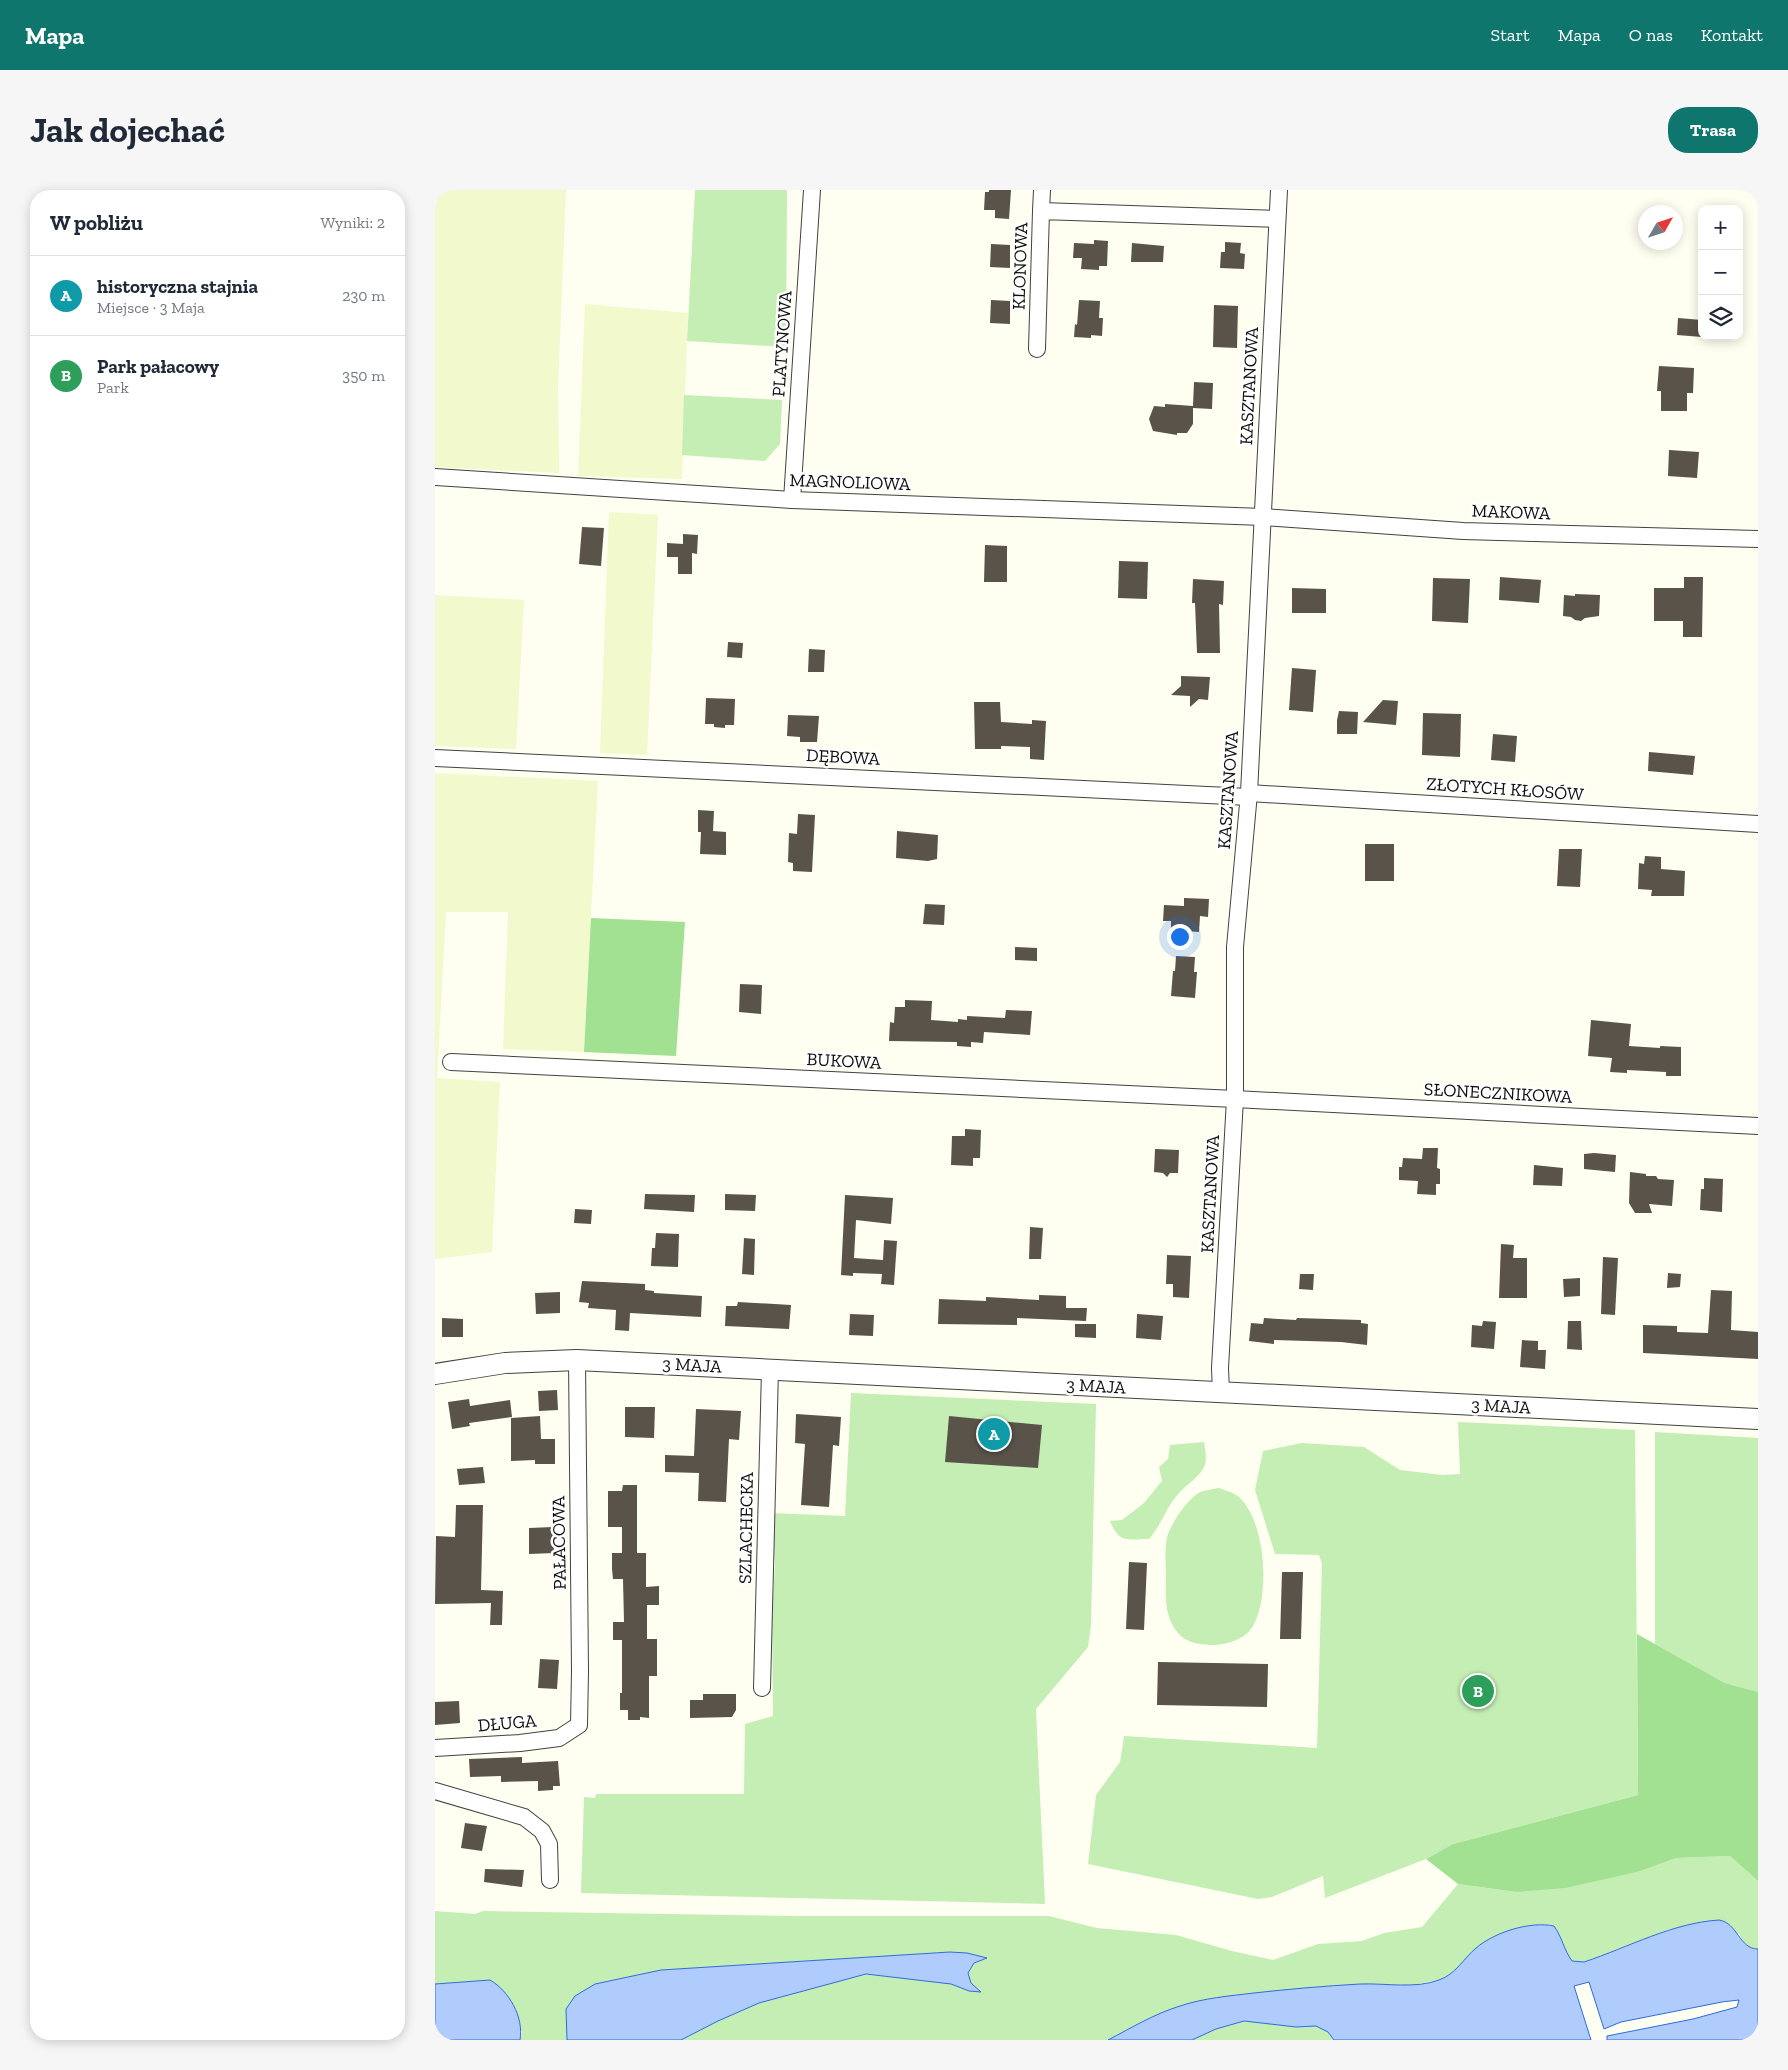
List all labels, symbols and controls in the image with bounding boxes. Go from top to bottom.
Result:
text: Mapa [25,21,84,50]
text: Start [1491,24,1530,46]
text: Mapa [1558,24,1601,46]
text: O nas [1629,24,1673,46]
text: Kontakt [1701,24,1763,46]
button: Trasa [1668,107,1758,153]
text: Jak dojechać [30,109,225,151]
north arrow [1638,205,1683,250]
map controls [1698,205,1743,340]
button: + [1698,205,1743,250]
text: W pobliżu [50,210,143,235]
text: Wyniki: 2 [321,213,385,232]
street label: KLONOWA [1007,222,1033,310]
button: − [1698,250,1743,295]
text: historyczna stajnia [97,275,258,298]
text: A [61,286,72,305]
text: 230 m [342,286,385,305]
street label: PLATYNOWA [767,290,797,398]
button: layers [1698,295,1743,340]
text: Miejsce · 3 Maja [97,298,205,317]
street label: KASZTANOWA [1235,326,1263,446]
text: Park pałacowy [97,355,219,378]
text: B [61,366,71,385]
text: 350 m [342,366,385,385]
text: Park [97,378,129,397]
street label: MAGNOLIOWA [789,469,911,495]
street label: MAKOWA [1471,500,1551,524]
street label: KASZTANOWA [1213,730,1243,850]
street label: DĘBOWA [805,744,881,770]
street label: ZŁOTYCH KŁOSÓW [1426,773,1585,805]
your location [1167,924,1193,950]
street label: BUKOWA [806,1048,882,1074]
street label: SŁONECZNIKOWA [1423,1078,1573,1108]
street label: KASZTANOWA [1196,1134,1224,1254]
street label: 3 MAJA [662,1352,723,1378]
street label: 3 MAJA [1066,1373,1127,1399]
street label: 3 MAJA [1471,1393,1532,1419]
pin: A [978,1415,1010,1453]
street label: SZLACHECKA [734,1472,758,1584]
street label: PAŁACOWA [547,1496,571,1590]
pin: B [1462,1672,1494,1710]
street label: DŁUGA [477,1709,538,1737]

